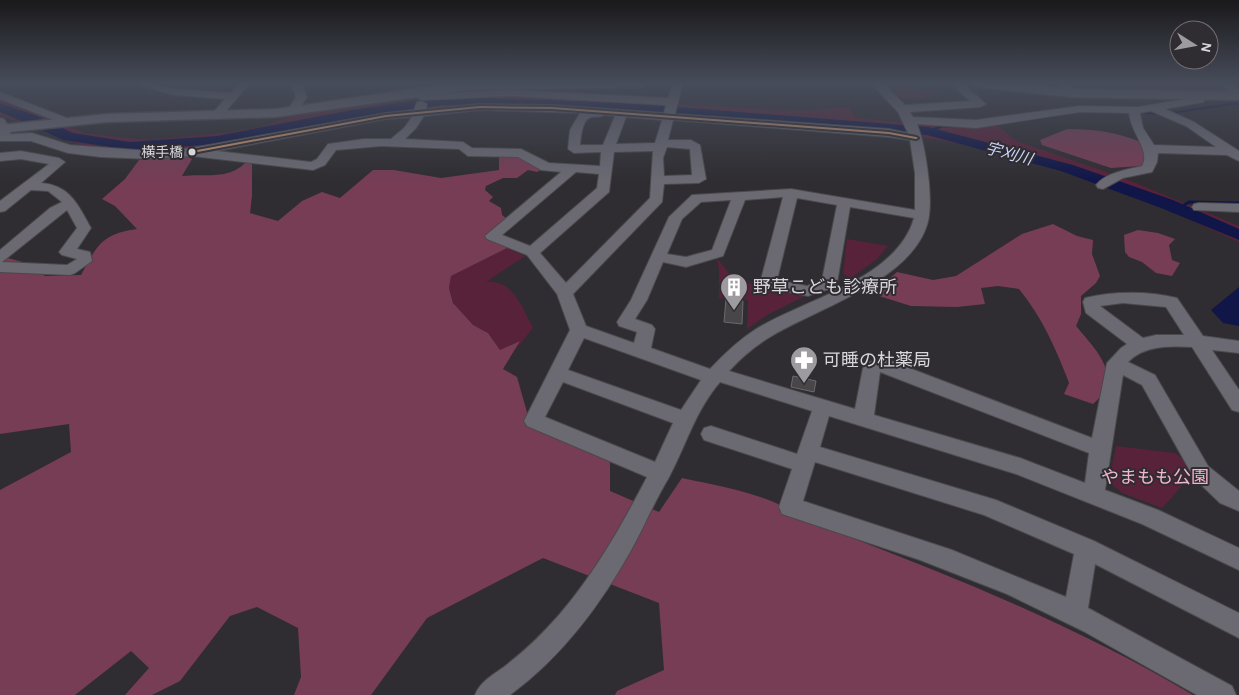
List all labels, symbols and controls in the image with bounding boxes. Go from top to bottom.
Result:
north arrow [1169,20,1219,70]
text: N [1198,41,1214,53]
water label: 宇刈川 [983,139,1036,168]
place label: 横手橋 [141,145,183,160]
marker: 横手橋 [187,147,197,157]
building icon: 野草こども診療所 [719,272,749,311]
place label: 野草こども診療所 [753,278,897,297]
pharmacy icon: 可睡の杜薬局 [789,345,819,384]
place label: 可睡の杜薬局 [823,351,931,370]
park label: やまもも公園 [1101,468,1209,487]

